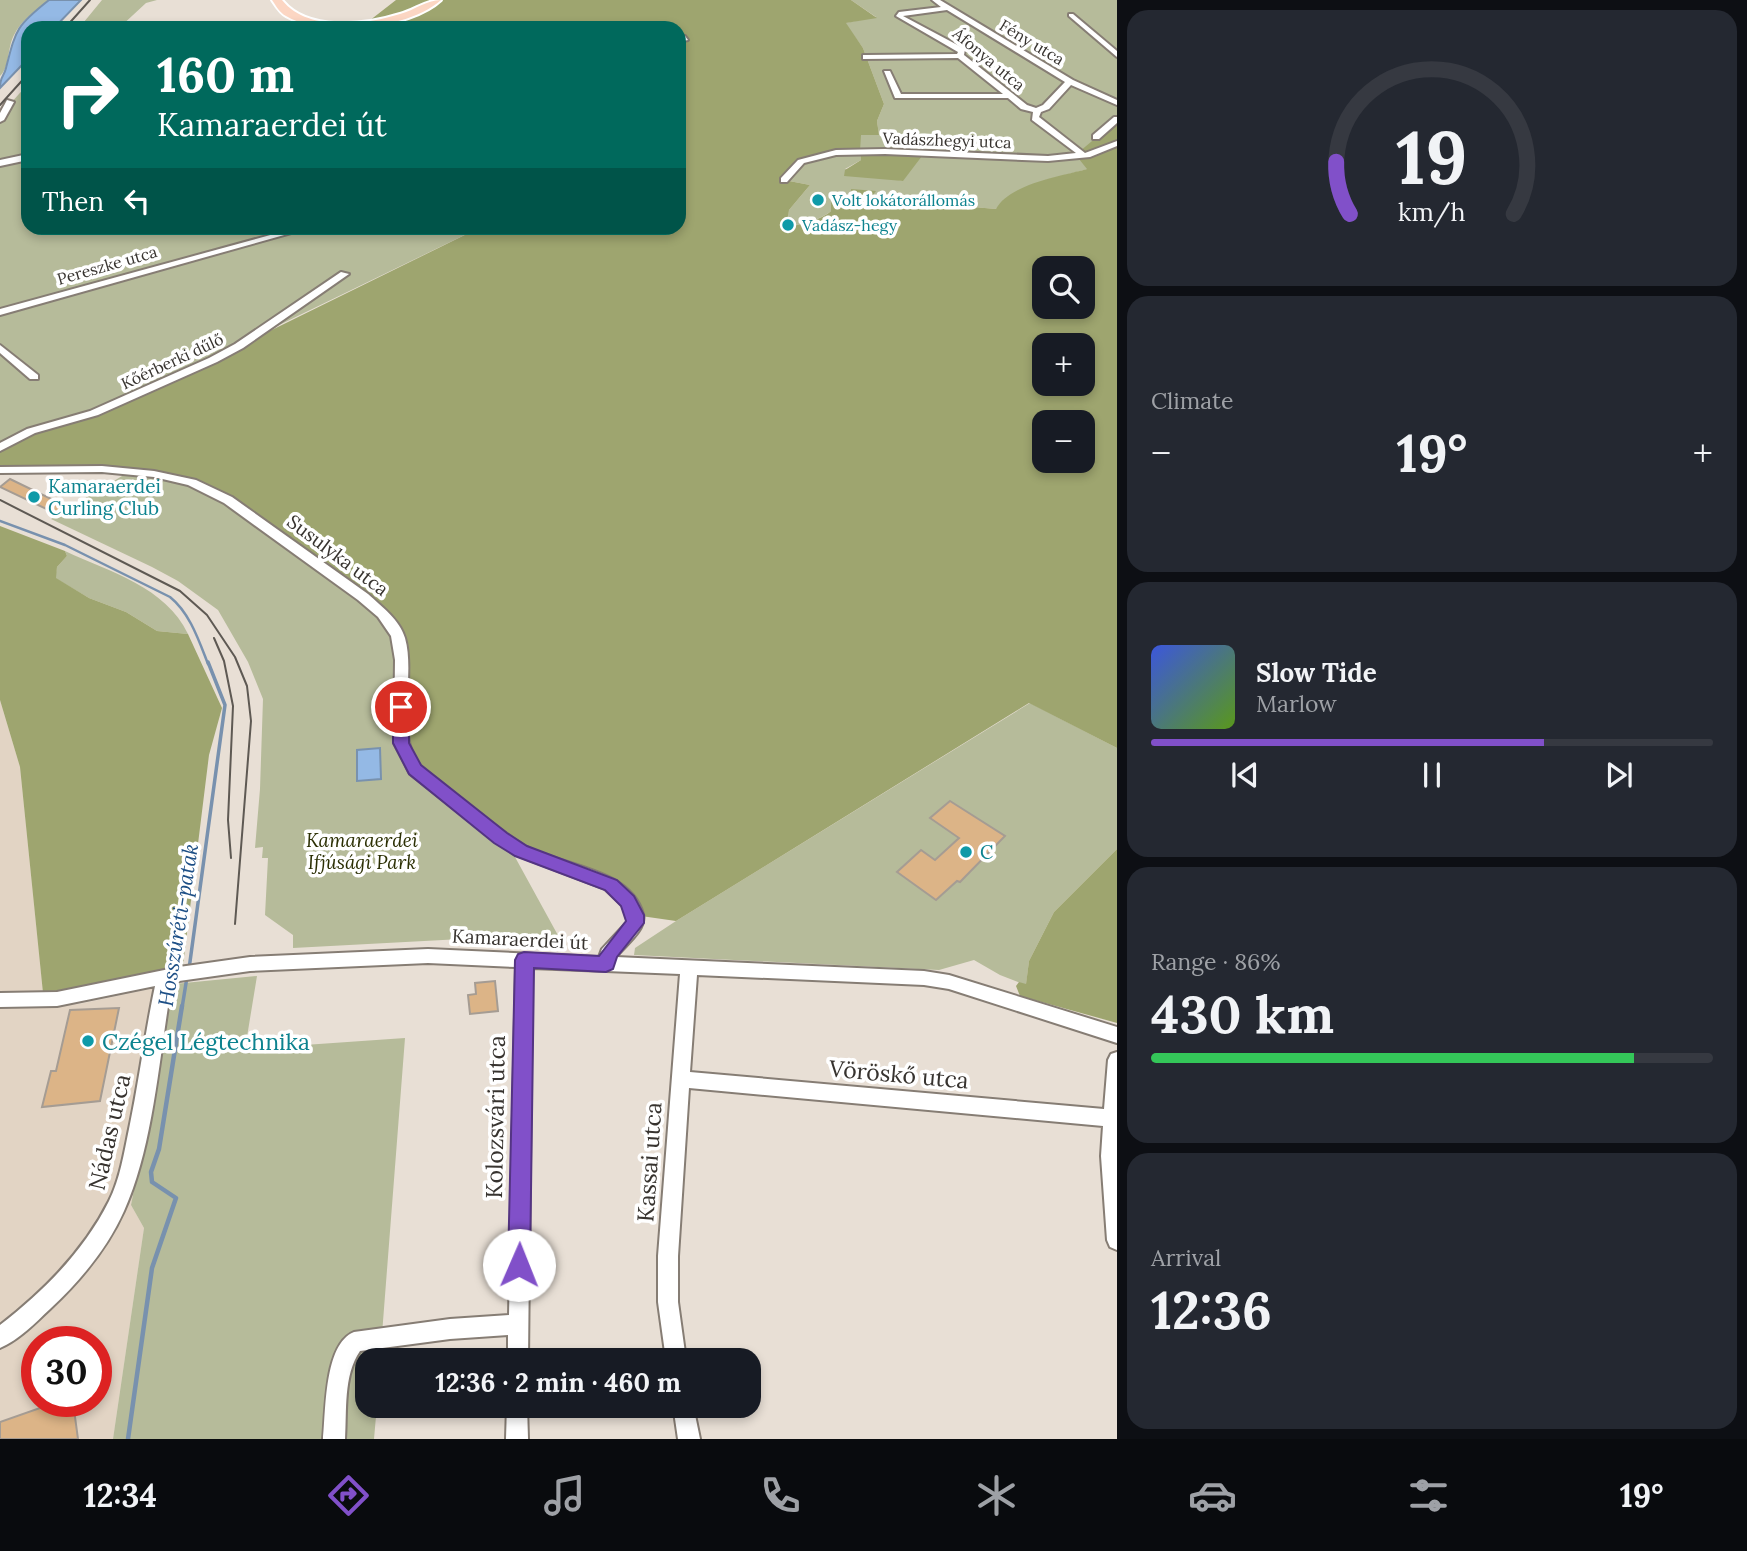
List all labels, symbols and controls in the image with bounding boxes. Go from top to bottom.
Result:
street label: Fény utca [996,15,1068,69]
street label: Áfonya utca [948,23,1029,95]
text: 160 m [157,43,294,105]
icon: right [42,49,133,140]
text: Kamaraerdei út [157,104,387,145]
text: 19 [1396,111,1468,204]
street label: Vadászhegyi utca [881,128,1012,152]
icon: left [118,182,156,220]
text: Then [42,185,104,218]
place label: Volt lokátorállomás [831,190,975,210]
marker: Volt lokátorállomás [810,192,826,208]
text: km/h [1398,196,1466,228]
place label: Vadász-hegy [801,215,898,235]
marker: Vadász-hegy [780,217,796,233]
street label: Pereszke utca [55,241,159,289]
map controls [1032,256,1095,473]
button: search [1032,256,1095,319]
street label: Kőérberki dűlő [118,329,226,393]
button: + [1032,333,1095,396]
text: Climate [1151,386,1233,415]
button: − [1032,410,1095,473]
text: 19° [1397,420,1467,486]
text: − [1151,429,1171,477]
text: + [1693,429,1713,477]
place label: Kamaraerdei Curling Club [48,474,161,520]
marker: Kamaraerdei Curling Club [26,489,42,505]
street label: Susulyka utca [283,509,394,601]
text: Slow Tide [1256,656,1377,689]
pin [371,677,431,737]
icon: arrive [382,688,420,726]
text: Marlow [1256,689,1337,718]
icon: previous [1226,756,1264,794]
icon: pause [1413,756,1451,794]
icon: next [1600,756,1638,794]
park label: Kamaraerdei Ifjúsági Park [306,828,418,874]
place label: C [980,840,993,864]
water label: Hosszúréti-patak [152,842,204,1008]
marker: C [958,844,974,860]
street label: Kamaraerdei út [451,923,589,955]
text: Range · 86% [1151,947,1280,976]
text: 430 km [1151,981,1334,1047]
place label: Czégel Légtechnika [102,1027,310,1056]
marker: Czégel Légtechnika [80,1033,96,1049]
street label: Kolozsvári utca [479,1035,511,1199]
street label: Vöröskő utca [827,1053,970,1095]
street label: Nádas utca [82,1071,136,1193]
street label: Kassai utca [630,1101,668,1223]
position arrow [482,1228,556,1302]
text: Arrival [1151,1243,1221,1272]
text: 12:36 [1151,1277,1272,1343]
speed limit sign: 30 [21,1326,112,1417]
text: 12:36 · 2 min · 460 m [435,1366,681,1399]
icon: directions [324,1471,373,1520]
icon: music [540,1471,589,1520]
icon: phone [756,1471,805,1520]
icon: climate [972,1471,1021,1520]
icon: car [1188,1471,1237,1520]
icon: filters [1404,1471,1453,1520]
text: 12:34 [83,1475,157,1516]
text: 19° [1620,1475,1663,1516]

